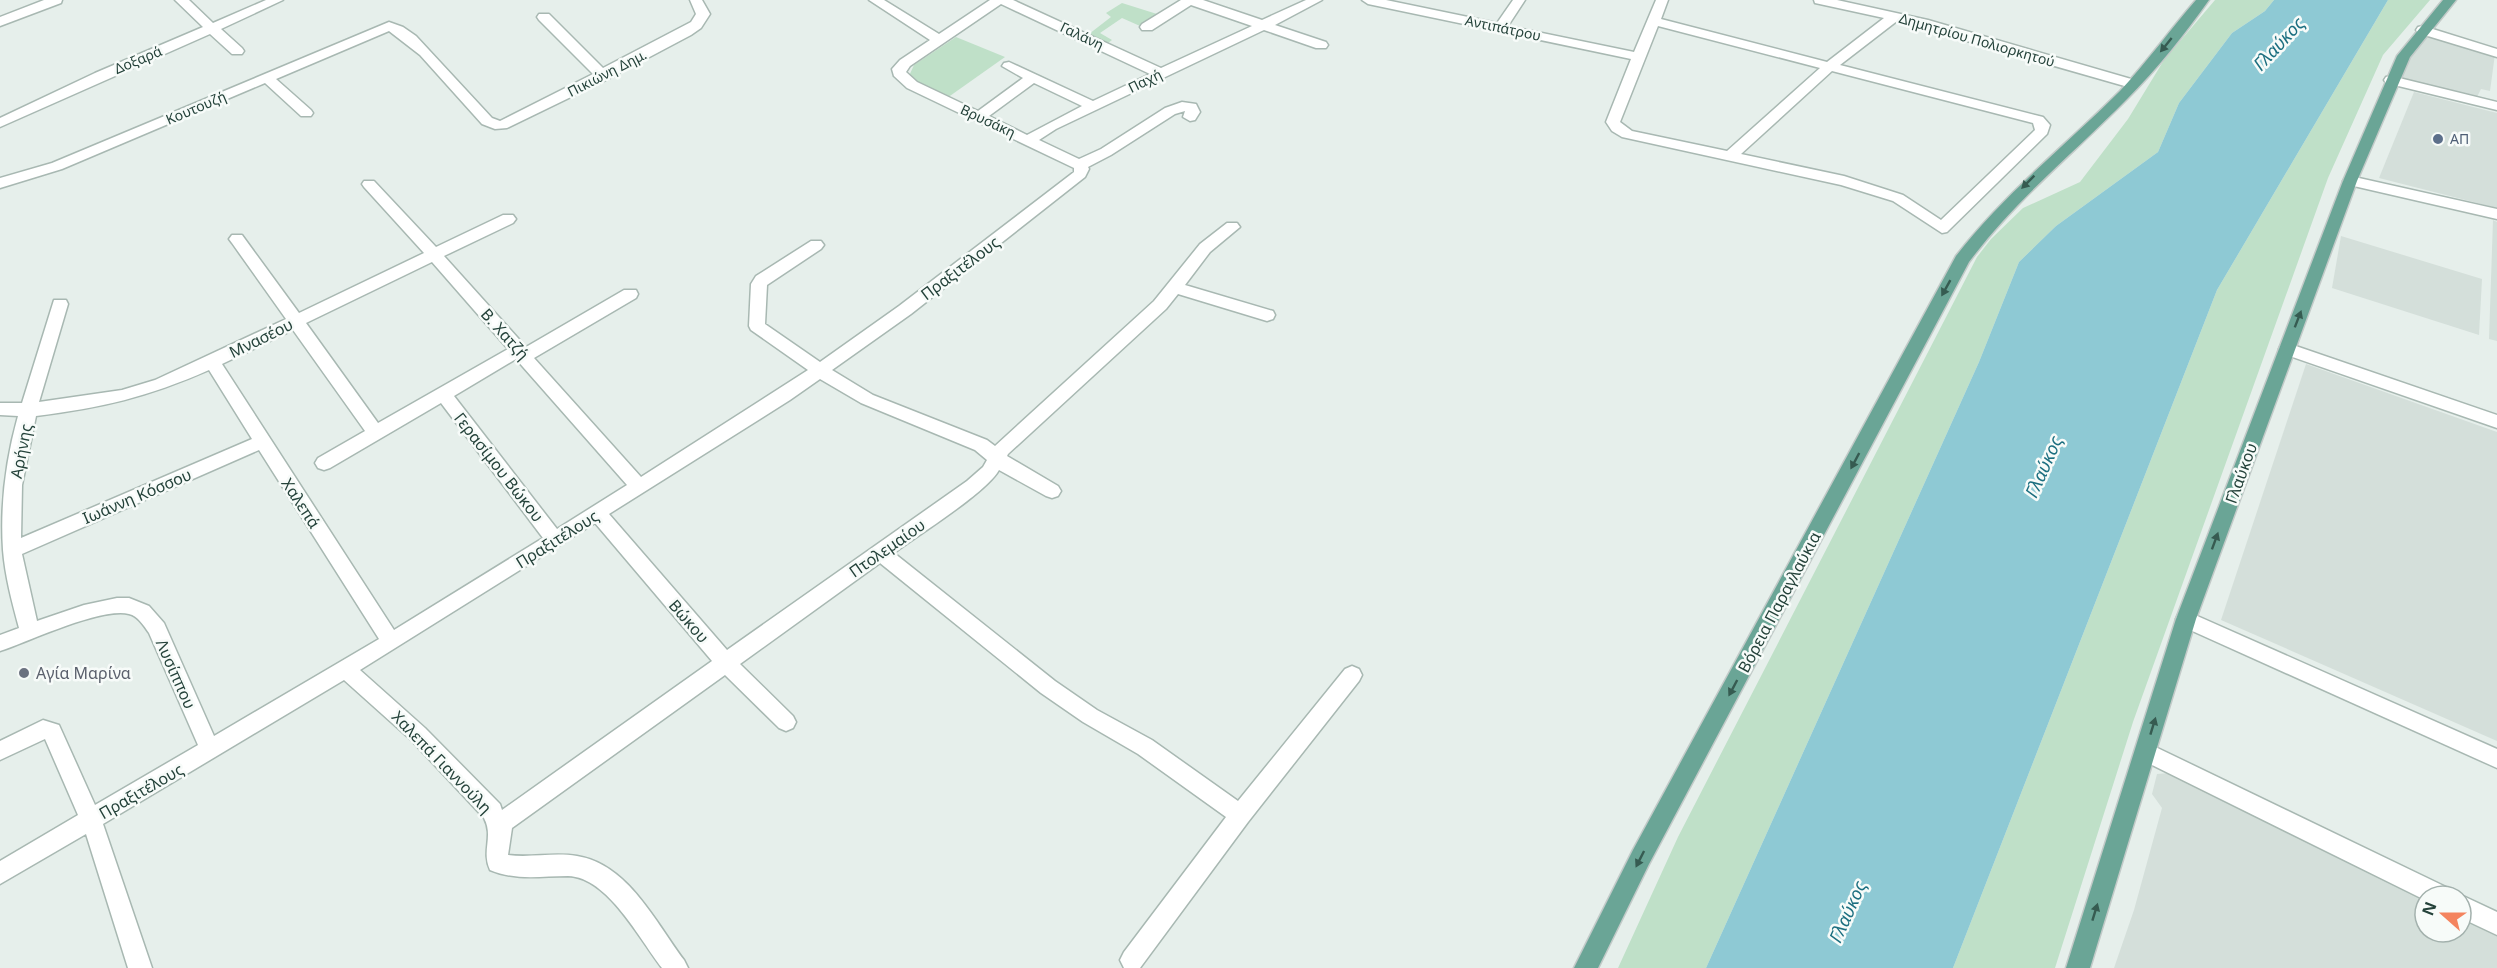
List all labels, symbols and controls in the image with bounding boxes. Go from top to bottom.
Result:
street label: Δημητρίου Πολιορκητού [1897,8,2057,71]
street label: Αντιπάτρου [1463,10,1543,45]
water label: Γλαύκος [2247,11,2310,75]
street label: Γαλάνη [1057,17,1107,54]
one-way arrow [2160,37,2173,53]
street label: Δοξαρά [111,41,165,78]
street label: Πικιώνη Δημ. [564,44,650,101]
street label: Παχή [1125,64,1165,97]
street label: Κουτουζή [163,86,229,129]
street label: Βρυσάκη [958,99,1019,142]
place label: ΑΠ [2450,129,2469,148]
marker: ΑΠ [2431,132,2445,146]
one-way arrow [2021,175,2035,190]
street label: Πραξιτέλους [916,231,1004,305]
one-way arrow [1942,280,1952,297]
street label: Β. Χατζή [476,303,534,365]
one-way arrow [2294,310,2303,328]
street label: Μνασέου [225,313,297,363]
street label: Γερασίμου Βώκου [449,408,549,526]
street label: Αρήνης [5,422,37,480]
water label: Γλαύκος [2019,431,2068,501]
street label: Γλαύκου [2220,440,2262,506]
one-way arrow [1851,452,1861,470]
street label: Ιωάννη Κόσσου [79,463,195,529]
street label: Χαλεπά [277,474,325,532]
street label: Πραξιτέλους [511,505,603,573]
street label: Πτολεμαίου [844,514,930,582]
street label: Βόρεια Παραγλαύκια [1733,528,1825,676]
one-way arrow [2211,532,2221,550]
street label: Βώκου [664,595,714,647]
street label: Λυσίππου [151,636,201,712]
place label: Αγία Μαρίνα [36,662,131,684]
marker: Αγία Μαρίνα [17,666,31,680]
one-way arrow [1728,680,1738,697]
street label: Χαλεπά Γιαννούλη [387,706,497,818]
one-way arrow [2149,717,2158,735]
street label: Πραξιτέλους [95,758,187,824]
one-way arrow [1635,851,1645,868]
water label: Γλαύκος [1823,876,1872,946]
north arrow [2413,884,2473,944]
text: N [2416,899,2442,919]
one-way arrow [2091,903,2100,921]

